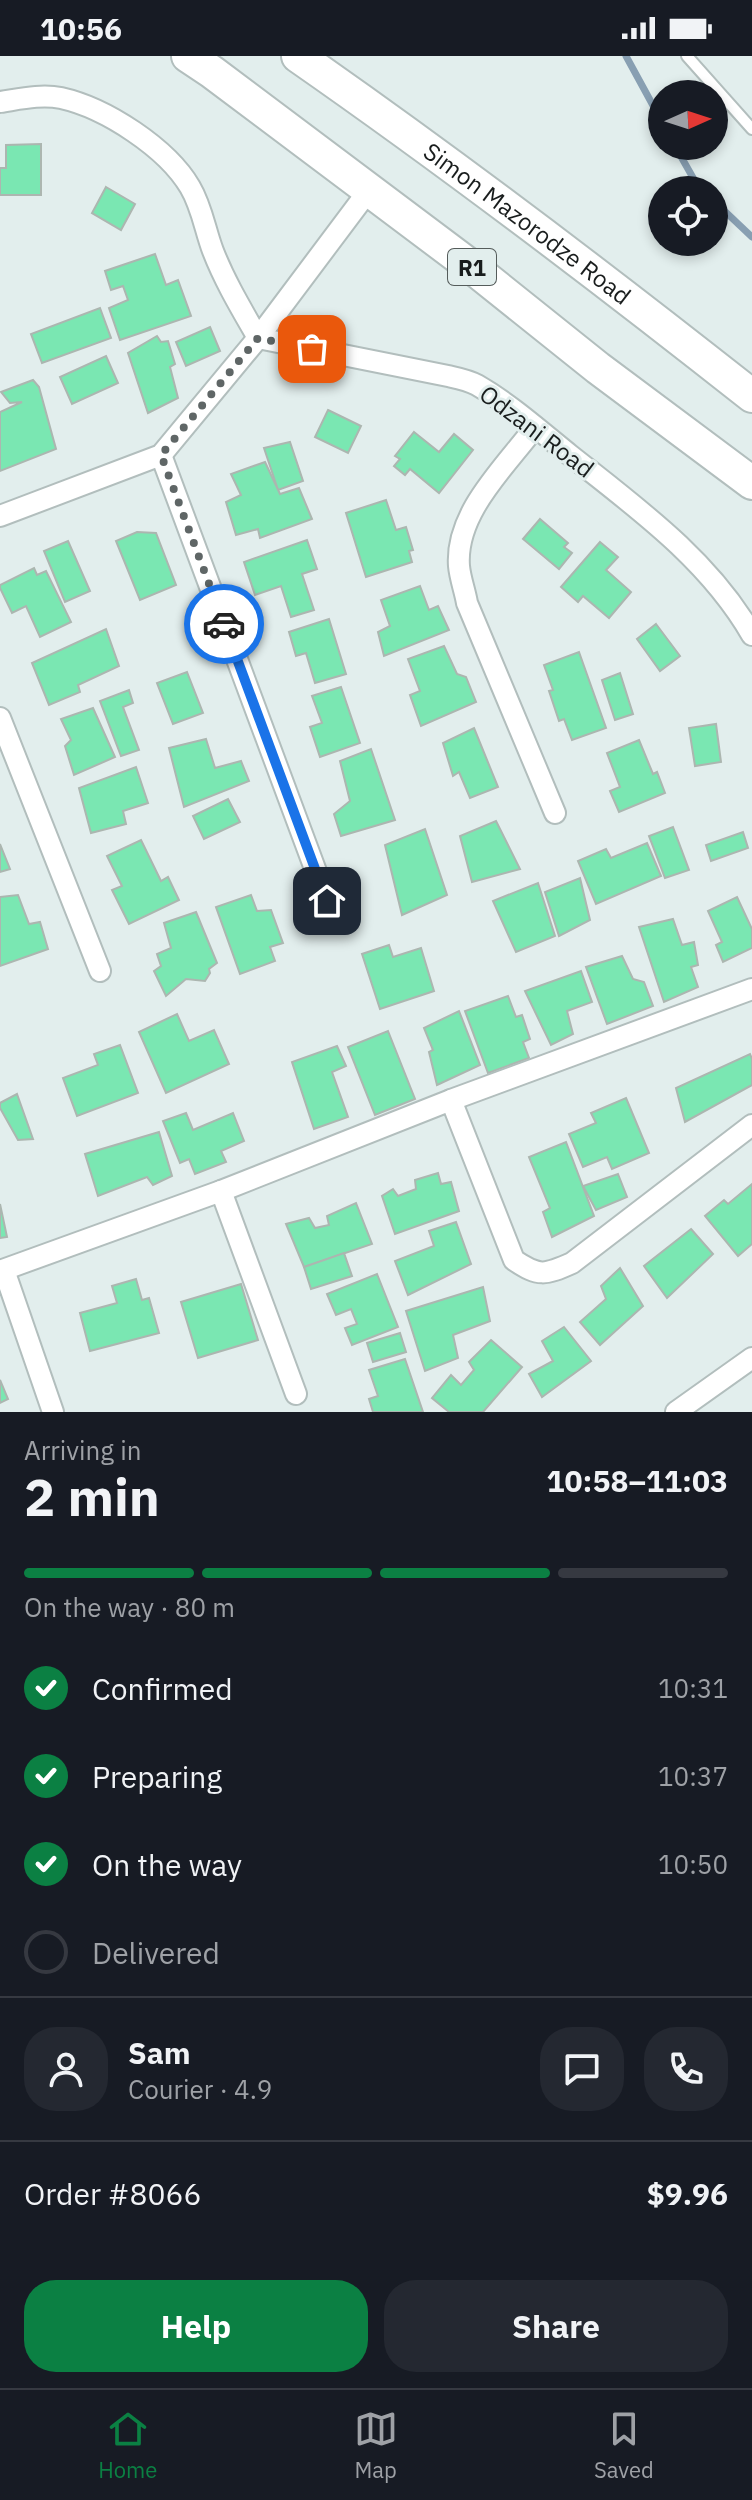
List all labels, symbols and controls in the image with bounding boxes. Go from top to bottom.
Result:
text: 10:56 [40,9,122,48]
north arrow [648,80,728,160]
map controls [648,80,728,256]
street label: Simon Mazorodze Road [417,135,638,312]
button: locate [648,176,728,256]
road number: R1 [448,249,496,285]
pin [278,315,346,383]
icon: bag [290,327,334,371]
street label: Odzani Road [473,377,601,485]
courier [184,584,264,664]
icon: car [202,602,246,646]
pin [293,867,361,935]
icon: home [305,879,349,923]
text: Arriving in [24,1433,141,1467]
text: 10:58–11:03 [547,1461,728,1500]
text: 2 min [24,1463,160,1530]
text: On the way · 80 m [24,1590,235,1624]
icon: check [24,1666,68,1710]
text: Confirmed [92,1669,233,1708]
text: 10:31 [658,1671,728,1705]
icon: check [24,1754,68,1798]
text: Preparing [92,1757,222,1796]
text: 10:37 [658,1759,728,1793]
icon: check [24,1842,68,1886]
text: On the way [92,1845,242,1884]
text: 10:50 [658,1847,728,1881]
text: Delivered [92,1933,220,1972]
button: person [24,2027,108,2111]
button: chat [540,2027,624,2111]
button: phone [644,2027,728,2111]
text: Sam [128,2033,191,2072]
text: Courier · 4.9 [128,2072,272,2106]
text: Order #8066 [24,2174,201,2213]
text: $9.96 [647,2174,728,2213]
button: Help [24,2280,368,2372]
button: Share [384,2280,728,2372]
tab: Home [98,2407,157,2484]
tab: Map [354,2407,398,2484]
tab: Saved [594,2407,654,2484]

